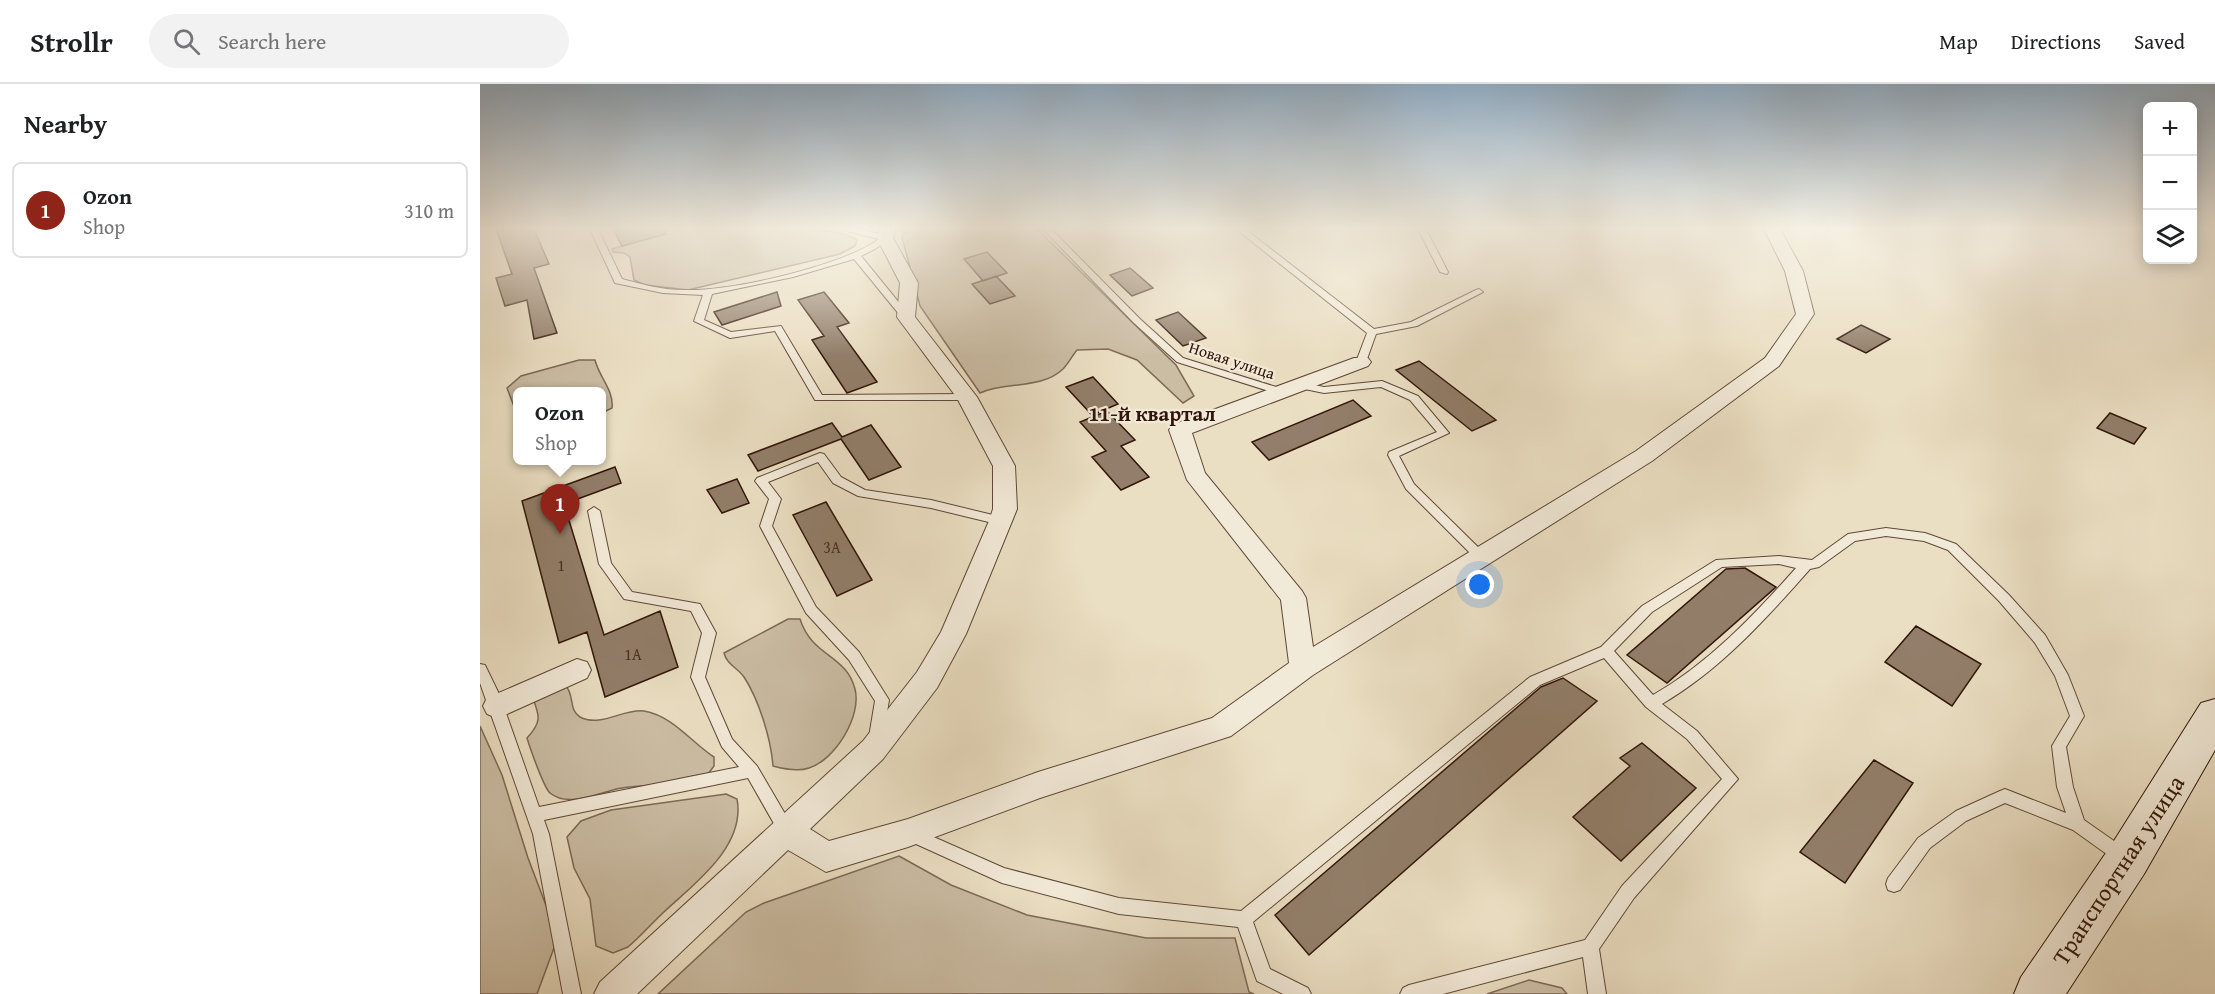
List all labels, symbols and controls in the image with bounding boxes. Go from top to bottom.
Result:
search box [149,14,569,68]
text: Strollr [30,21,113,62]
icon: search [170,25,203,58]
text: Search here [218,25,326,57]
text: Map [1939,26,1978,57]
text: Directions [2011,26,2101,57]
text: Saved [2134,26,2185,57]
map controls [2143,102,2197,264]
button: + [2143,102,2197,156]
text: Nearby [24,104,107,143]
button: − [2143,156,2197,210]
text: Ozon [83,180,132,212]
text: 1 [40,196,51,225]
text: 310 m [404,196,454,225]
button: layers [2143,210,2197,264]
text: Shop [83,212,125,241]
street label: Новая улица [1186,335,1278,385]
popup [513,387,606,465]
text: Ozon [535,396,584,428]
district label: 11-й квартал [1088,398,1216,429]
text: Shop [535,428,577,457]
pin: 1 [540,484,580,534]
house number: 3А [823,535,841,559]
house number: 1 [557,553,565,577]
your location [1465,570,1494,599]
house number: 1А [624,642,642,666]
street label: Транспортная улица [2043,768,2193,972]

